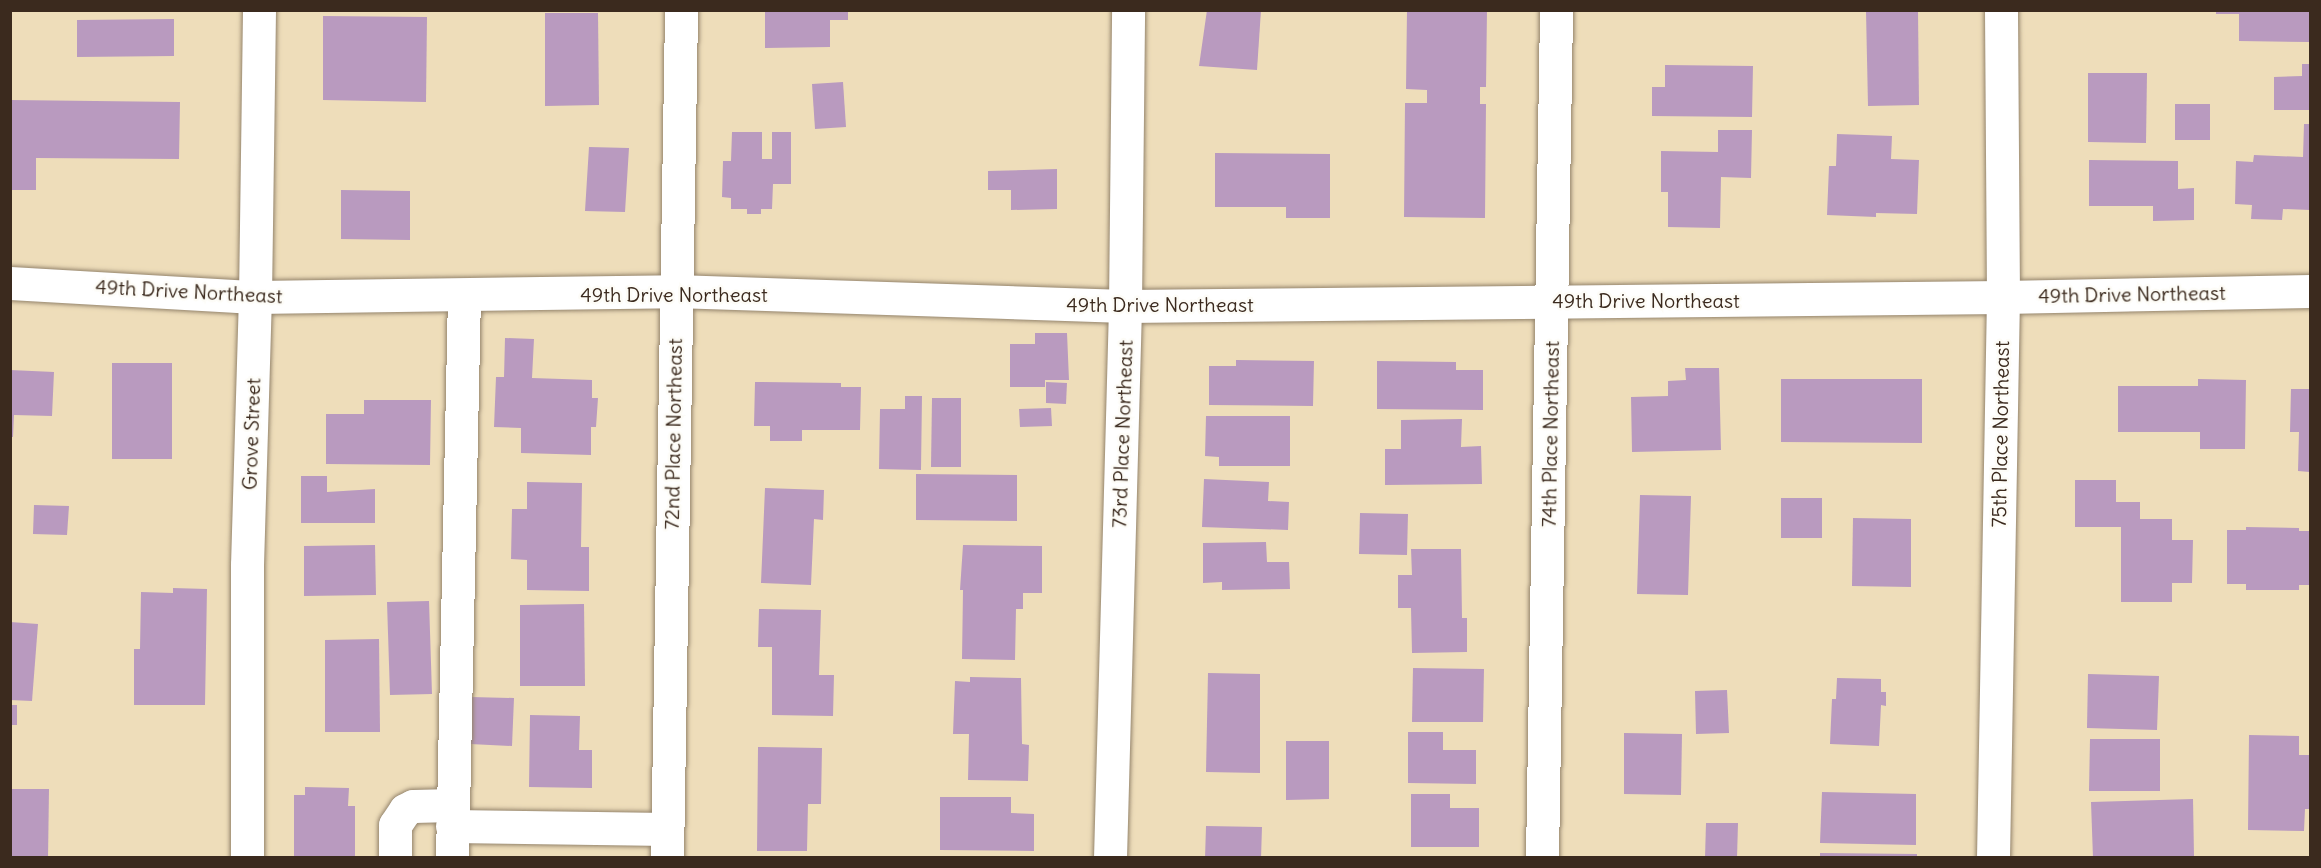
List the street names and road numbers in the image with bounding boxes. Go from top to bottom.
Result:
street label: 49th Drive Northeast [95,274,283,308]
street label: 49th Drive Northeast [2038,280,2226,308]
street label: 49th Drive Northeast [580,282,768,306]
street label: 49th Drive Northeast [1552,288,1740,312]
street label: 49th Drive Northeast [1066,292,1254,316]
street label: 72nd Place Northeast [659,338,687,530]
street label: 73rd Place Northeast [1107,340,1137,528]
street label: 75th Place Northeast [1986,340,2014,528]
street label: 74th Place Northeast [1536,341,1564,527]
street label: Grove Street [237,377,265,491]

